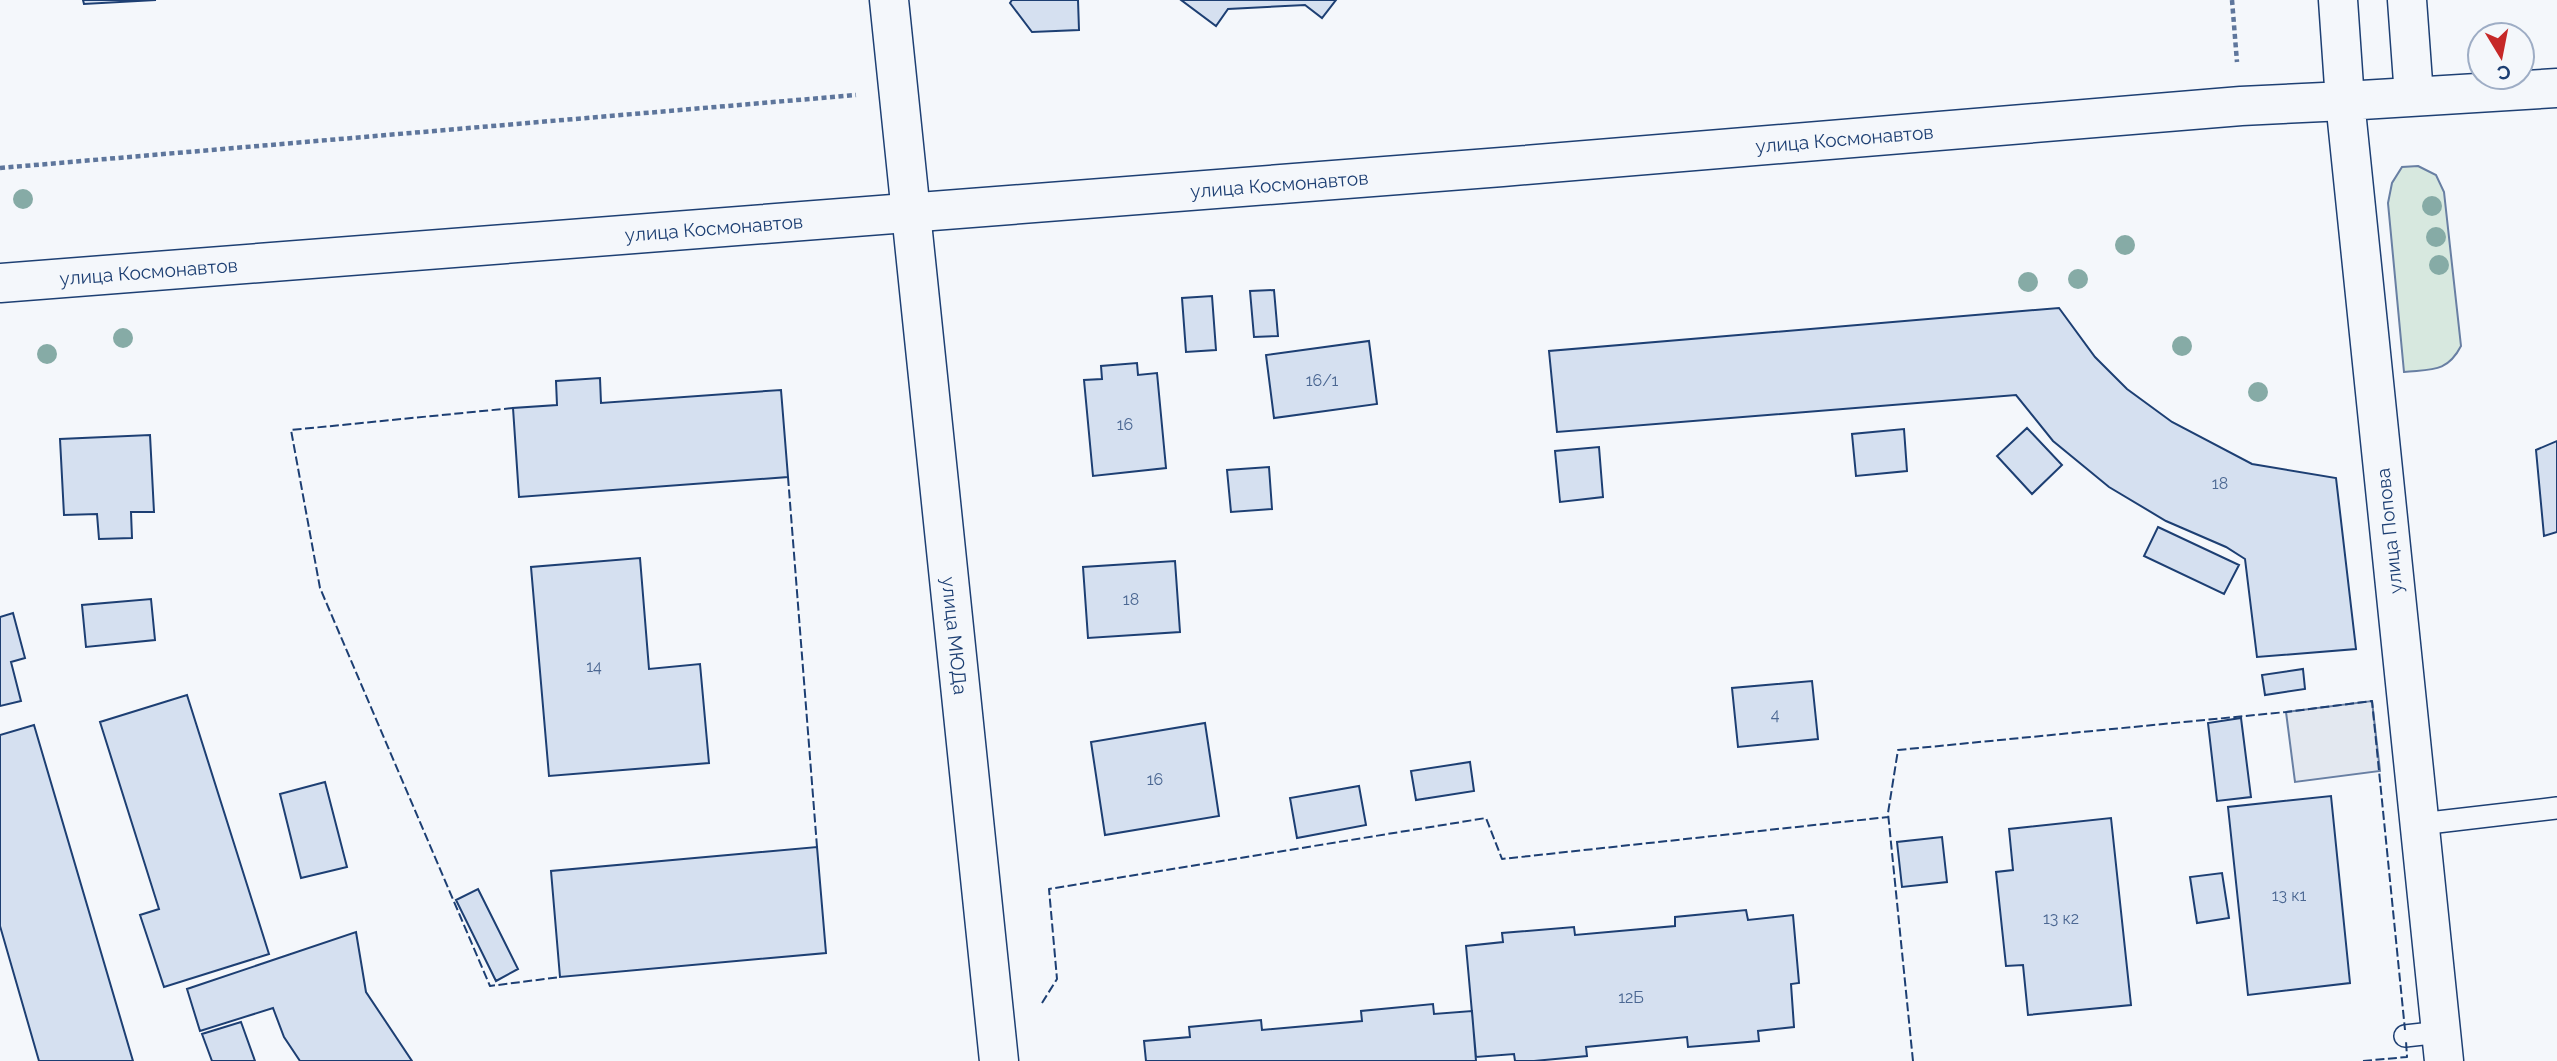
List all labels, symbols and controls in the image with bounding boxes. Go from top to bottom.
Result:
north arrow [2466,21,2536,91]
text: С [2496,61,2512,85]
street label: улица Космонавтов [1754,120,1934,157]
street label: улица Космонавтов [1189,166,1369,202]
street label: улица Космонавтов [624,210,804,246]
street label: улица Космонавтов [59,254,238,289]
house number: 16/1 [1306,371,1338,390]
house number: 16 [1117,415,1133,434]
street label: улица Попова [2371,467,2407,595]
house number: 18 [2212,474,2228,493]
street label: улица МЮДа [938,576,972,696]
house number: 18 [1123,590,1139,609]
house number: 14 [586,657,602,676]
house number: 4 [1771,705,1780,724]
house number: 16 [1147,770,1163,789]
house number: 13 к1 [2272,886,2306,905]
house number: 13 к2 [2043,909,2079,928]
house number: 12Б [1618,988,1644,1007]

